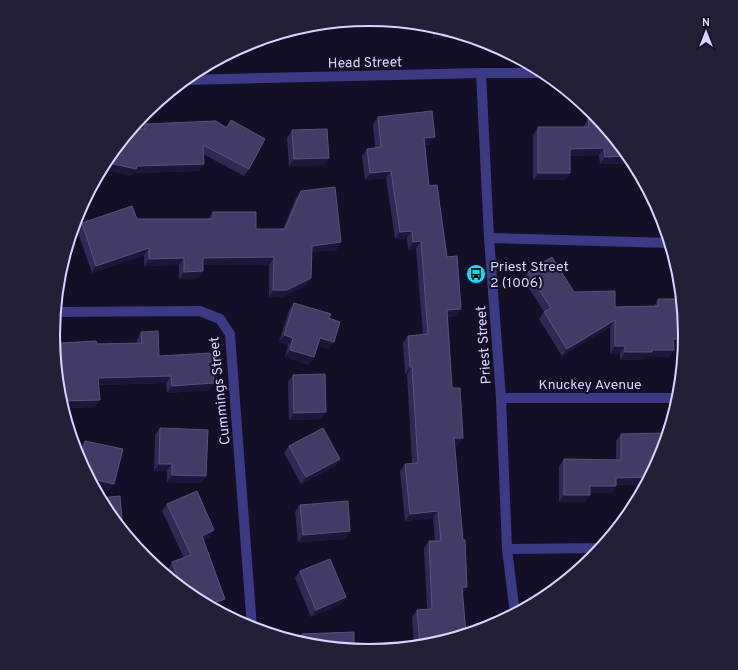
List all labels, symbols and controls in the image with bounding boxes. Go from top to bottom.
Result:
north arrow [686,12,726,52]
text: N [702,16,710,30]
street label: Head Street [328,54,402,73]
place label: Priest Street 2 (1006) [490,259,569,292]
bus stop icon: Priest Street 2 (1006) [465,263,487,285]
street label: Priest Street [473,305,496,385]
street label: Cummings Street [206,336,235,446]
street label: Knuckey Avenue [538,377,642,394]

